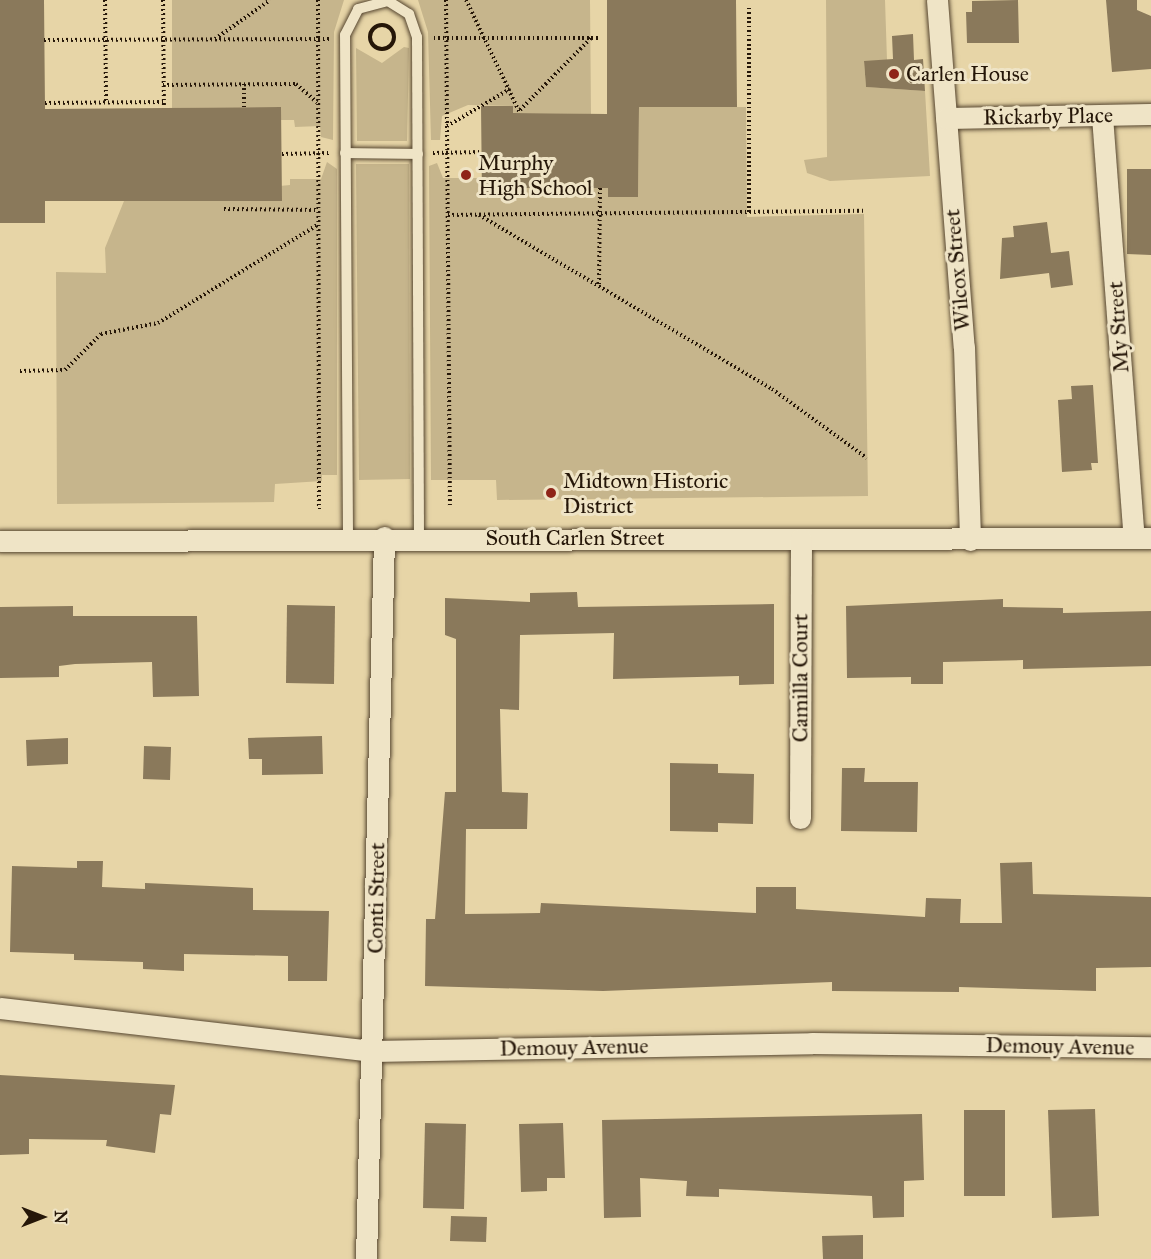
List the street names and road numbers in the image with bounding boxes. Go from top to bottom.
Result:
street label: Rickarby Place [983,102,1113,130]
street label: Wilcox Street [939,208,975,332]
street label: My Street [1102,280,1134,374]
street label: South Carlen Street [485,525,665,551]
street label: Camilla Court [787,614,813,742]
street label: Conti Street [362,842,390,954]
street label: Demouy Avenue [985,1032,1135,1060]
street label: Demouy Avenue [499,1033,649,1061]

